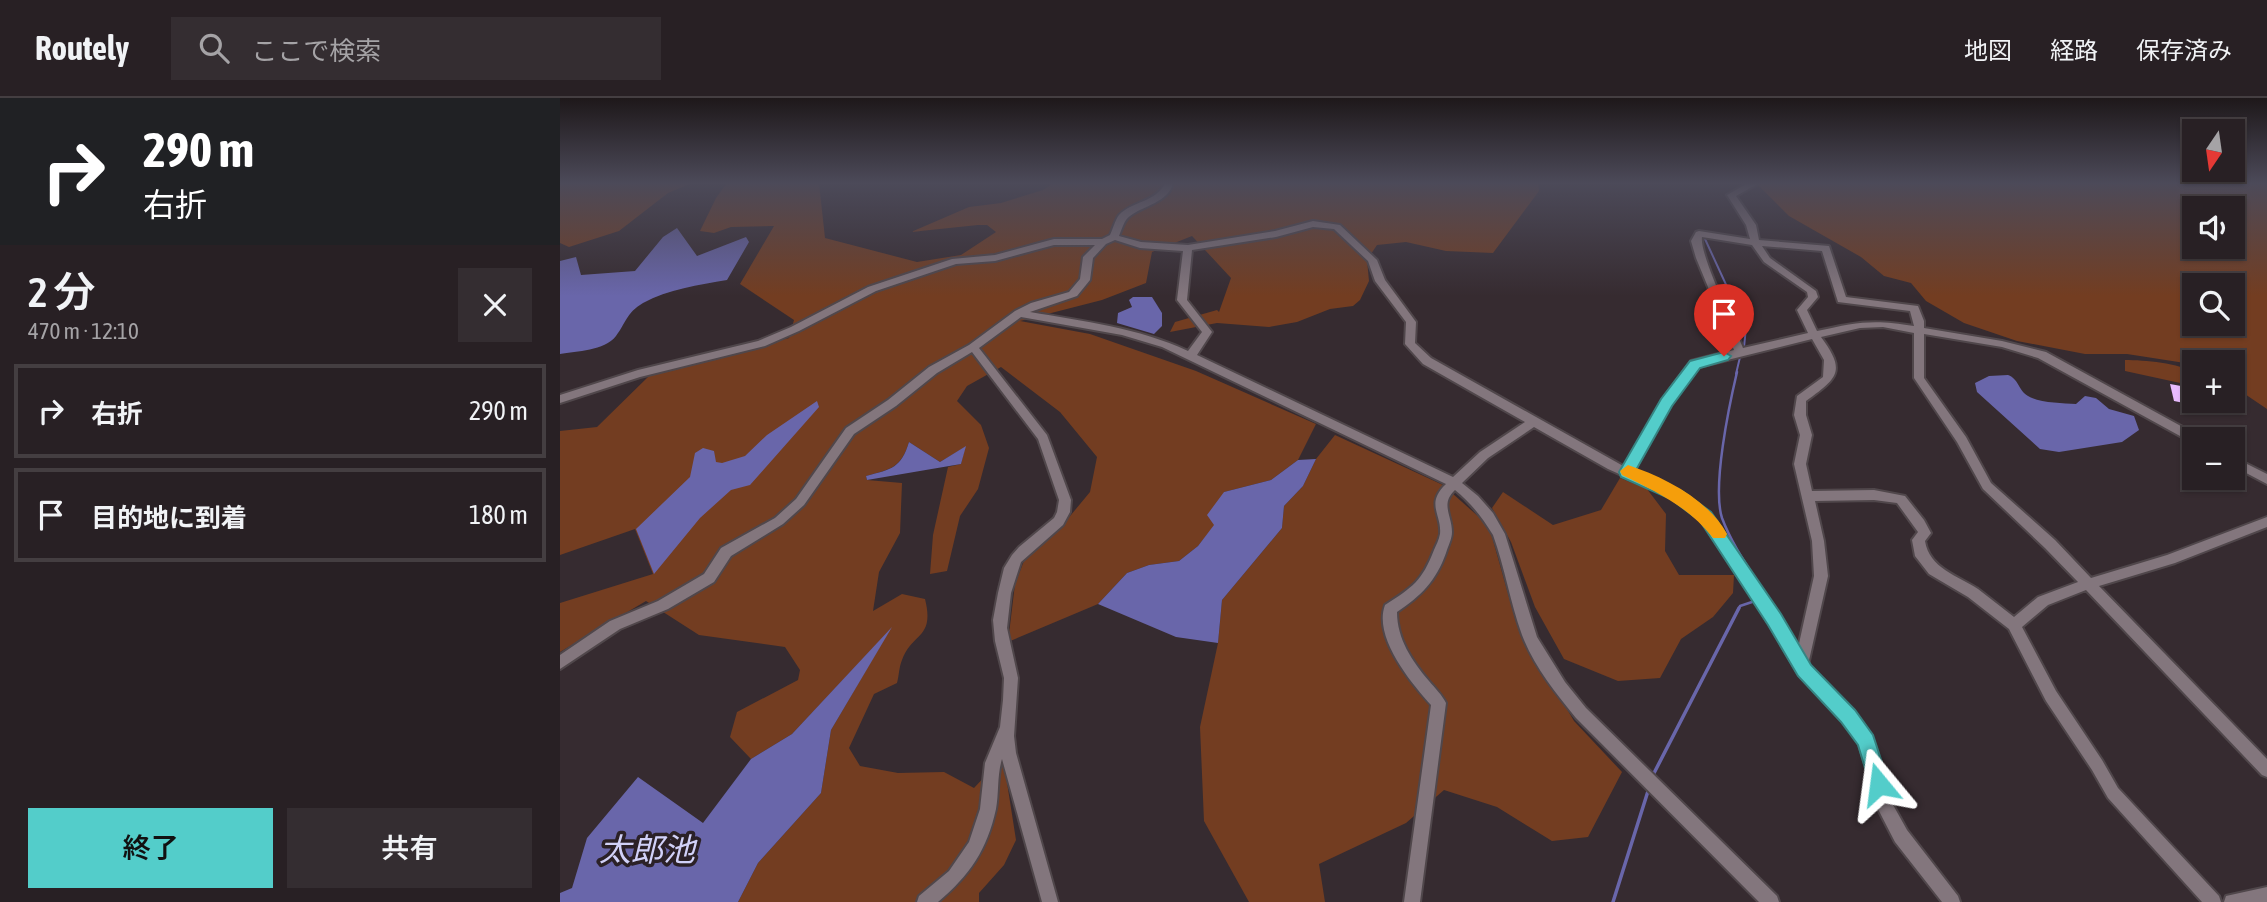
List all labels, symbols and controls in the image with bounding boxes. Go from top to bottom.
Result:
search box [171,17,661,80]
text: Routely [35,29,129,67]
icon: search [195,29,233,67]
text: ここで検索 [251,36,381,66]
text: 地図 [1964,37,2012,64]
text: 経路 [2050,37,2098,64]
text: 保存済み [2136,37,2232,64]
north arrow [2182,119,2245,182]
map controls [2182,119,2245,490]
text: 290 m [143,121,254,177]
icon: right [28,126,119,217]
text: 右折 [143,186,207,223]
button: sound [2182,196,2245,259]
text: 2 分 [28,268,96,316]
button: close [458,268,532,342]
button: search [2182,273,2245,336]
pin [1694,284,1754,356]
icon: arrive [1705,295,1743,333]
text: 470 m · 12:10 [28,318,139,344]
button: + [2182,350,2245,413]
icon: right [32,392,70,430]
text: 290 m [469,396,528,426]
text: 右折 [91,399,143,429]
button: − [2182,427,2245,490]
icon: arrive [32,496,70,534]
text: 180 m [469,500,528,530]
text: 目的地に到着 [91,503,247,533]
position arrow [1842,747,1916,821]
button: 終了 [28,808,273,888]
button: 共有 [287,808,532,888]
water label: 太郎池 [599,831,698,868]

